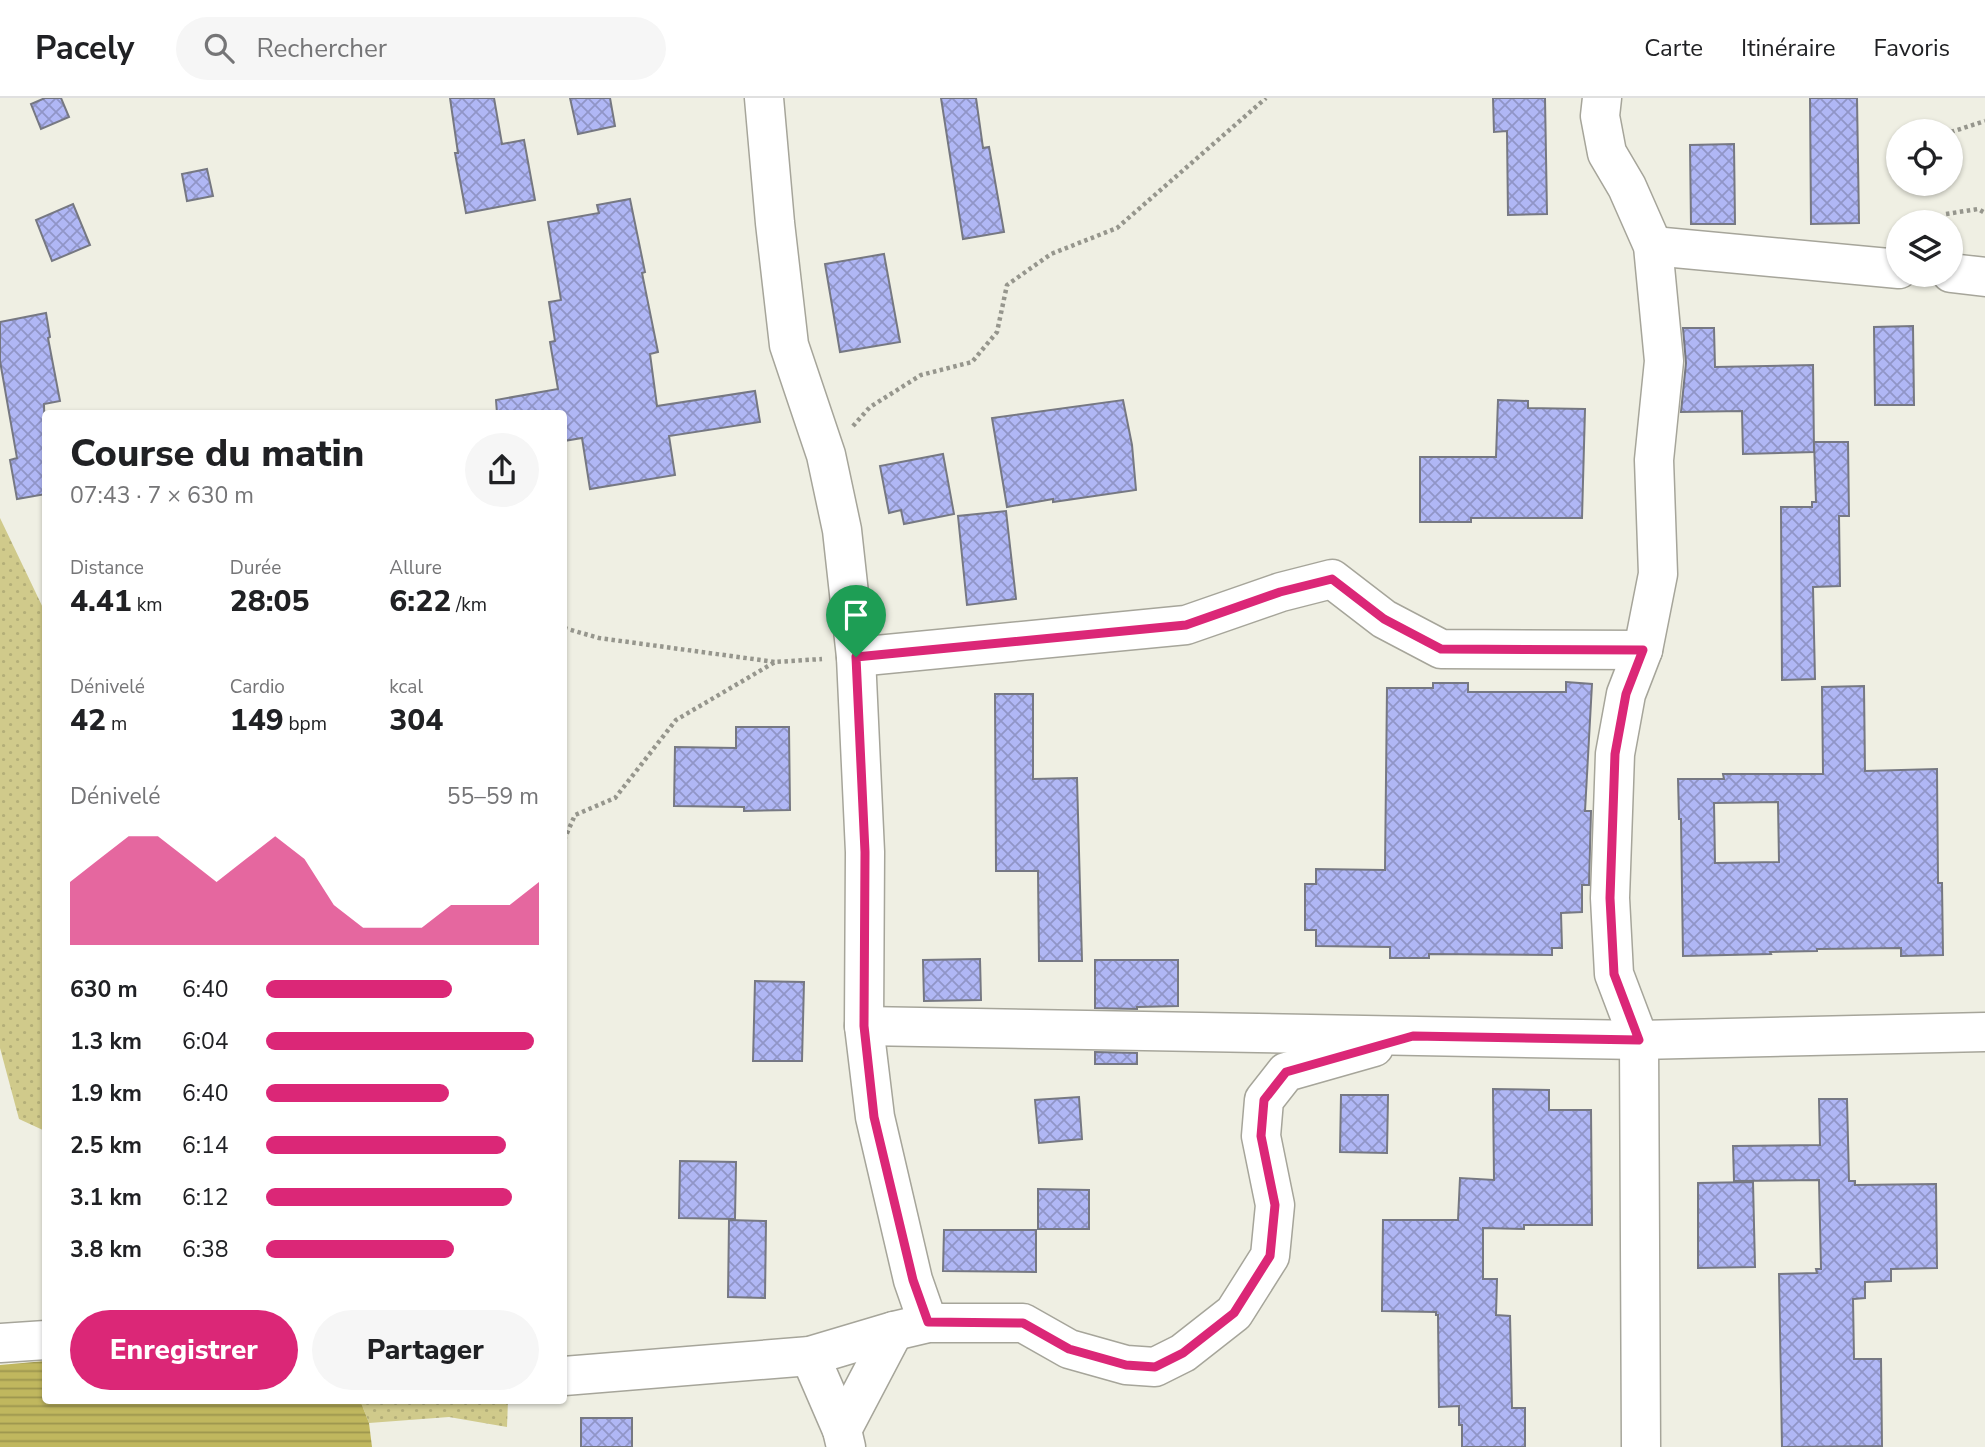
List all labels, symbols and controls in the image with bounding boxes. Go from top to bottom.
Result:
search box [176,17,666,80]
text: Pacely [35,26,134,71]
icon: search [200,29,238,67]
text: Rechercher [256,31,387,66]
text: Carte [1644,32,1703,64]
text: Itinéraire [1741,32,1835,64]
text: Favoris [1873,32,1950,64]
map controls [1886,119,1963,287]
button: locate [1886,119,1963,196]
button: layers [1886,210,1963,287]
text: Course du matin [70,428,364,479]
button: share [465,433,539,507]
text: 07:43 · 7 × 630 m [70,480,254,511]
text: Distance [70,555,144,581]
text: Durée [230,555,281,581]
text: Allure [389,555,442,581]
text: 4.41 [70,581,132,622]
text: 28:05 [230,581,309,622]
text: 6:22 [389,581,451,622]
pin [826,585,886,657]
text: km [132,592,162,618]
text: /km [451,592,487,618]
icon: arrive [837,596,875,634]
text: Dénivelé [70,674,145,700]
text: Cardio [230,674,285,700]
text: kcal [389,674,423,700]
text: 42 [70,700,106,741]
text: 149 [230,700,284,741]
text: 304 [389,700,443,741]
text: m [106,711,127,737]
text: bpm [284,711,327,737]
text: Dénivelé [70,781,161,812]
text: 55–59 m [447,781,539,812]
text: 630 m [70,974,138,1005]
text: 6:40 [182,974,229,1005]
text: 1.3 km [70,1026,142,1057]
text: 6:04 [182,1026,229,1057]
text: 1.9 km [70,1078,142,1109]
text: 6:40 [182,1078,229,1109]
text: 2.5 km [70,1130,142,1161]
text: 6:14 [182,1130,229,1161]
text: 3.1 km [70,1182,142,1213]
text: 6:12 [182,1182,229,1213]
text: 3.8 km [70,1234,142,1265]
text: 6:38 [182,1234,229,1265]
button: Enregistrer [70,1310,298,1390]
button: Partager [312,1310,539,1390]

